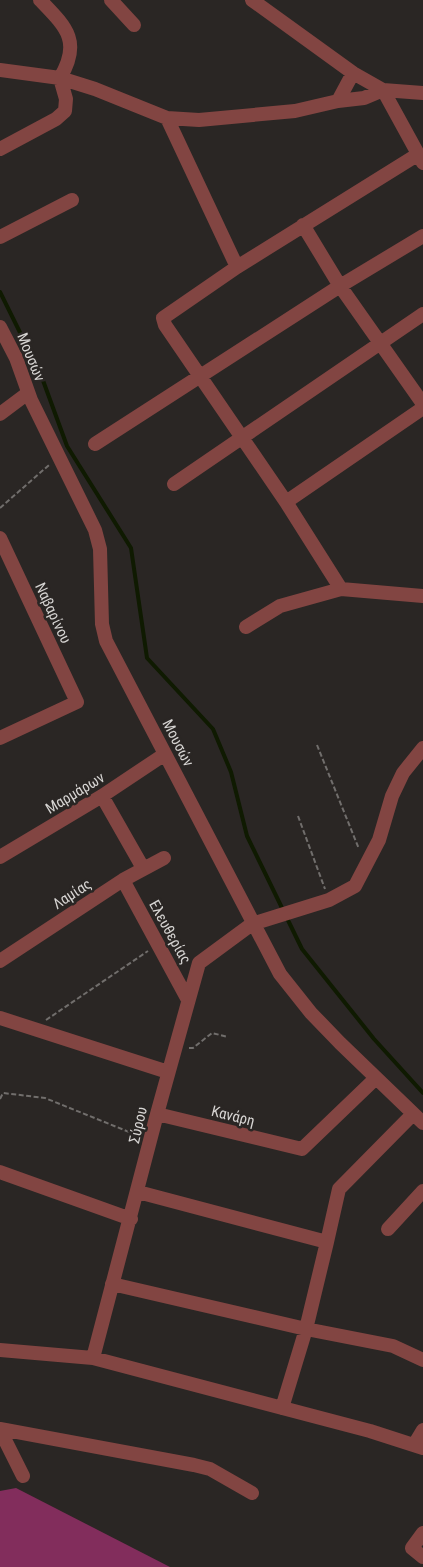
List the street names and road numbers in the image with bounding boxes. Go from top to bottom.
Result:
street label: Μουσών [13,330,49,384]
street label: Ναβαρίνου [31,580,75,646]
street label: Μουσών [158,716,198,770]
street label: Μαρμάρων [42,768,108,818]
street label: Λαμίας [49,875,95,913]
street label: Ελευθερίας [145,897,195,967]
street label: Κανάρη [209,1102,257,1130]
street label: Σύρου [125,1105,151,1145]

